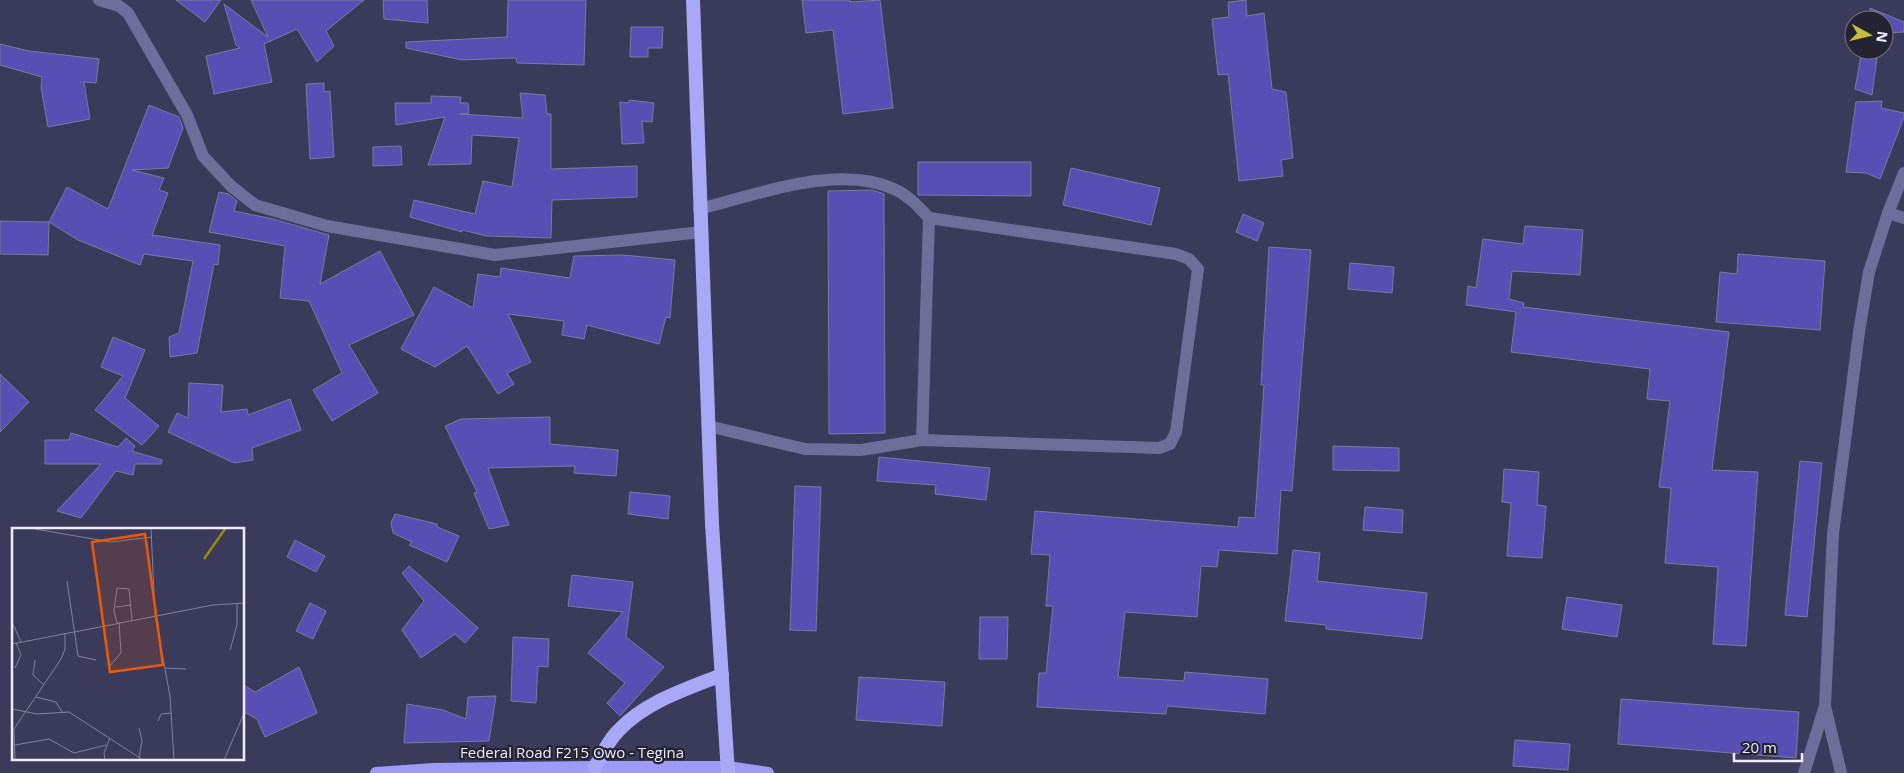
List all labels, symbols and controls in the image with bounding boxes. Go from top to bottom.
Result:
north arrow [1844,10,1894,60]
text: N [1872,30,1893,44]
inset map [12,528,245,760]
scale bar [1734,730,1802,762]
text: 20 m [1742,737,1777,757]
street label: Federal Road F215 Owo - Tegina [460,742,684,762]

